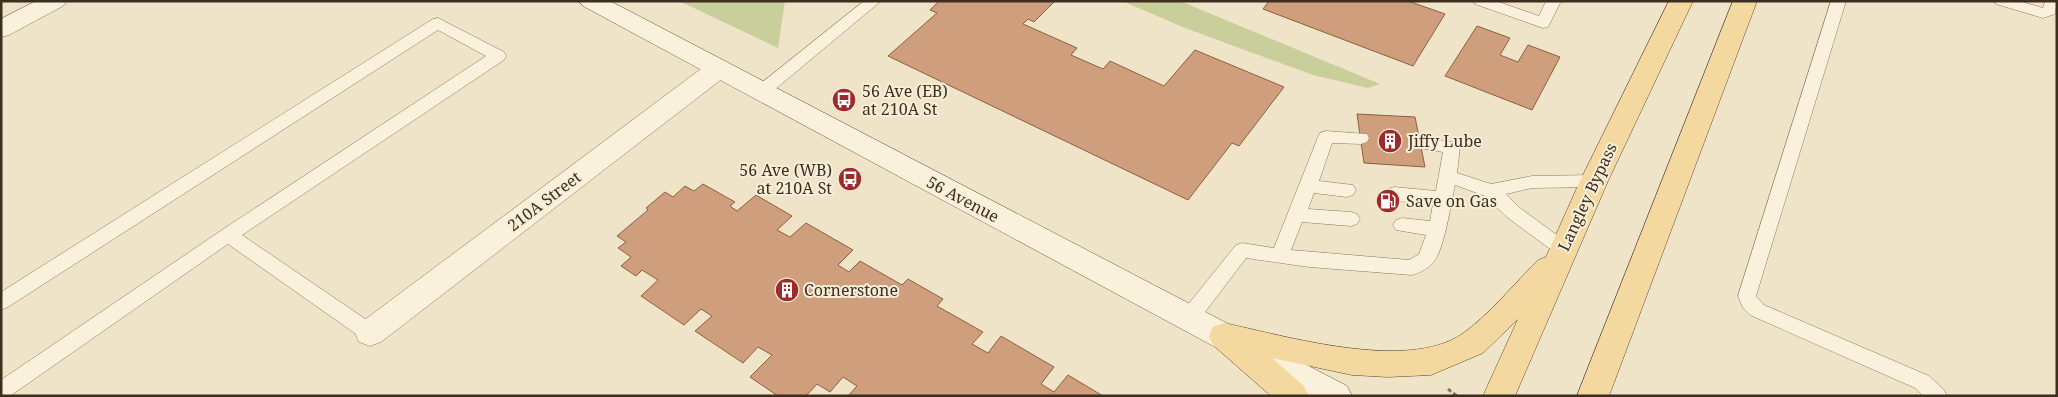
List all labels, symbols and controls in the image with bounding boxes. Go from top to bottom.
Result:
place label: 56 Ave (EB) at 210A St [862,80,948,120]
bus stop icon: 56 Ave (EB) at 210A St [831,87,857,113]
building icon: Jiffy Lube [1377,128,1403,154]
place label: Jiffy Lube [1407,130,1482,152]
street label: Langley Bypass [1552,139,1622,255]
place label: 56 Ave (WB) at 210A St [739,159,832,199]
street label: 210A Street [503,166,586,236]
bus stop icon: 56 Ave (WB) at 210A St [837,166,863,192]
street label: 56 Avenue [923,171,1003,227]
fuel station icon: Save on Gas [1375,188,1401,214]
place label: Save on Gas [1406,190,1497,212]
building icon: Cornerstone [774,277,800,303]
place label: Cornerstone [804,279,898,301]

